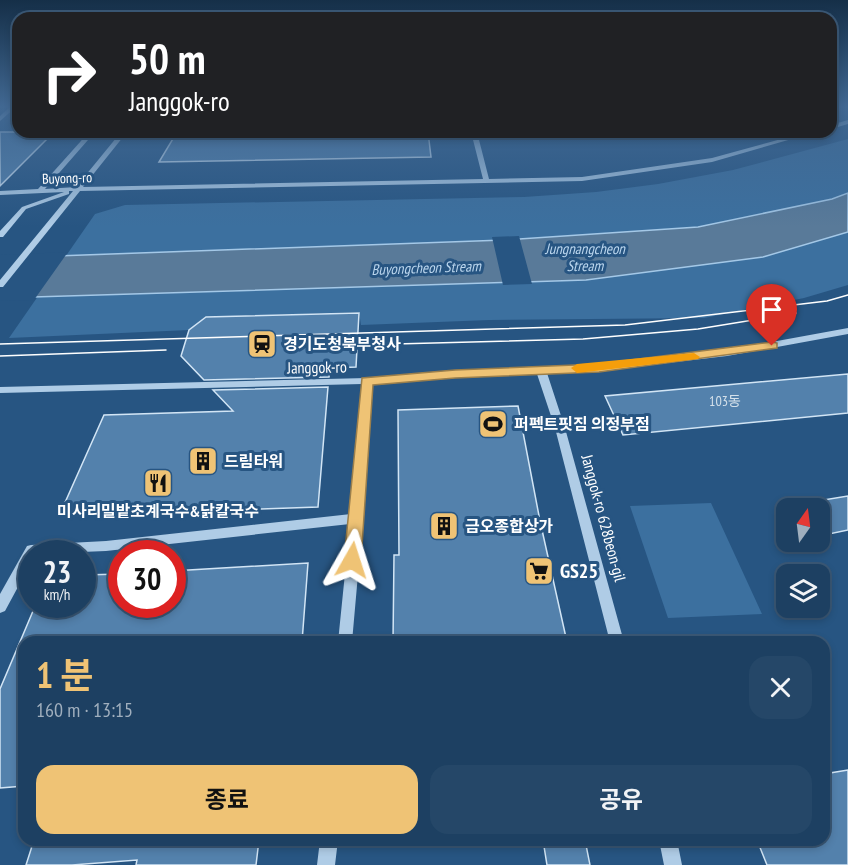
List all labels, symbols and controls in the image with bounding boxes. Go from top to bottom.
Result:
text: 50 m [129,31,206,86]
icon: right [30,36,108,114]
text: Janggok-ro [129,84,230,118]
street label: Buyong-ro [42,168,92,188]
water label: Jungnangcheon Stream [544,239,626,275]
water label: Buyongcheon Stream [371,256,482,279]
pin [746,284,797,346]
icon: arrive [755,293,788,326]
station icon: 경기도청북부청사 [246,328,278,360]
place label: 경기도청북부청사 [283,334,401,354]
street label: Janggok-ro [286,356,347,378]
house number: 103동 [709,392,741,410]
sports icon: 퍼펙트핏짐 의정부점 [477,408,509,440]
place label: 퍼펙트핏짐 의정부점 [514,414,650,434]
building icon: 드림타워 [187,445,219,477]
place label: 드림타워 [224,451,283,471]
street label: Janggok-ro 628beon-gil [577,451,631,584]
restaurant icon: 미사리밀밭초계국수&닭칼국수 [142,467,174,499]
north arrow [776,498,830,552]
map controls [776,498,830,618]
place label: 미사리밀밭초계국수&닭칼국수 [57,501,259,521]
building icon: 금오종합상가 [428,510,460,542]
place label: 금오종합상가 [465,516,554,536]
position arrow [320,528,384,592]
speed limit sign: 30 [108,540,186,618]
text: 23 [43,552,71,591]
supermarket icon: GS25 [523,555,555,587]
place label: GS25 [560,558,598,584]
button: layers [776,564,830,618]
text: km/h [44,585,70,604]
text: 1 분 [36,651,94,698]
button: close [749,656,812,719]
text: 160 m · 13:15 [36,697,133,723]
button: 종료 [36,765,418,834]
button: 공유 [430,765,812,834]

